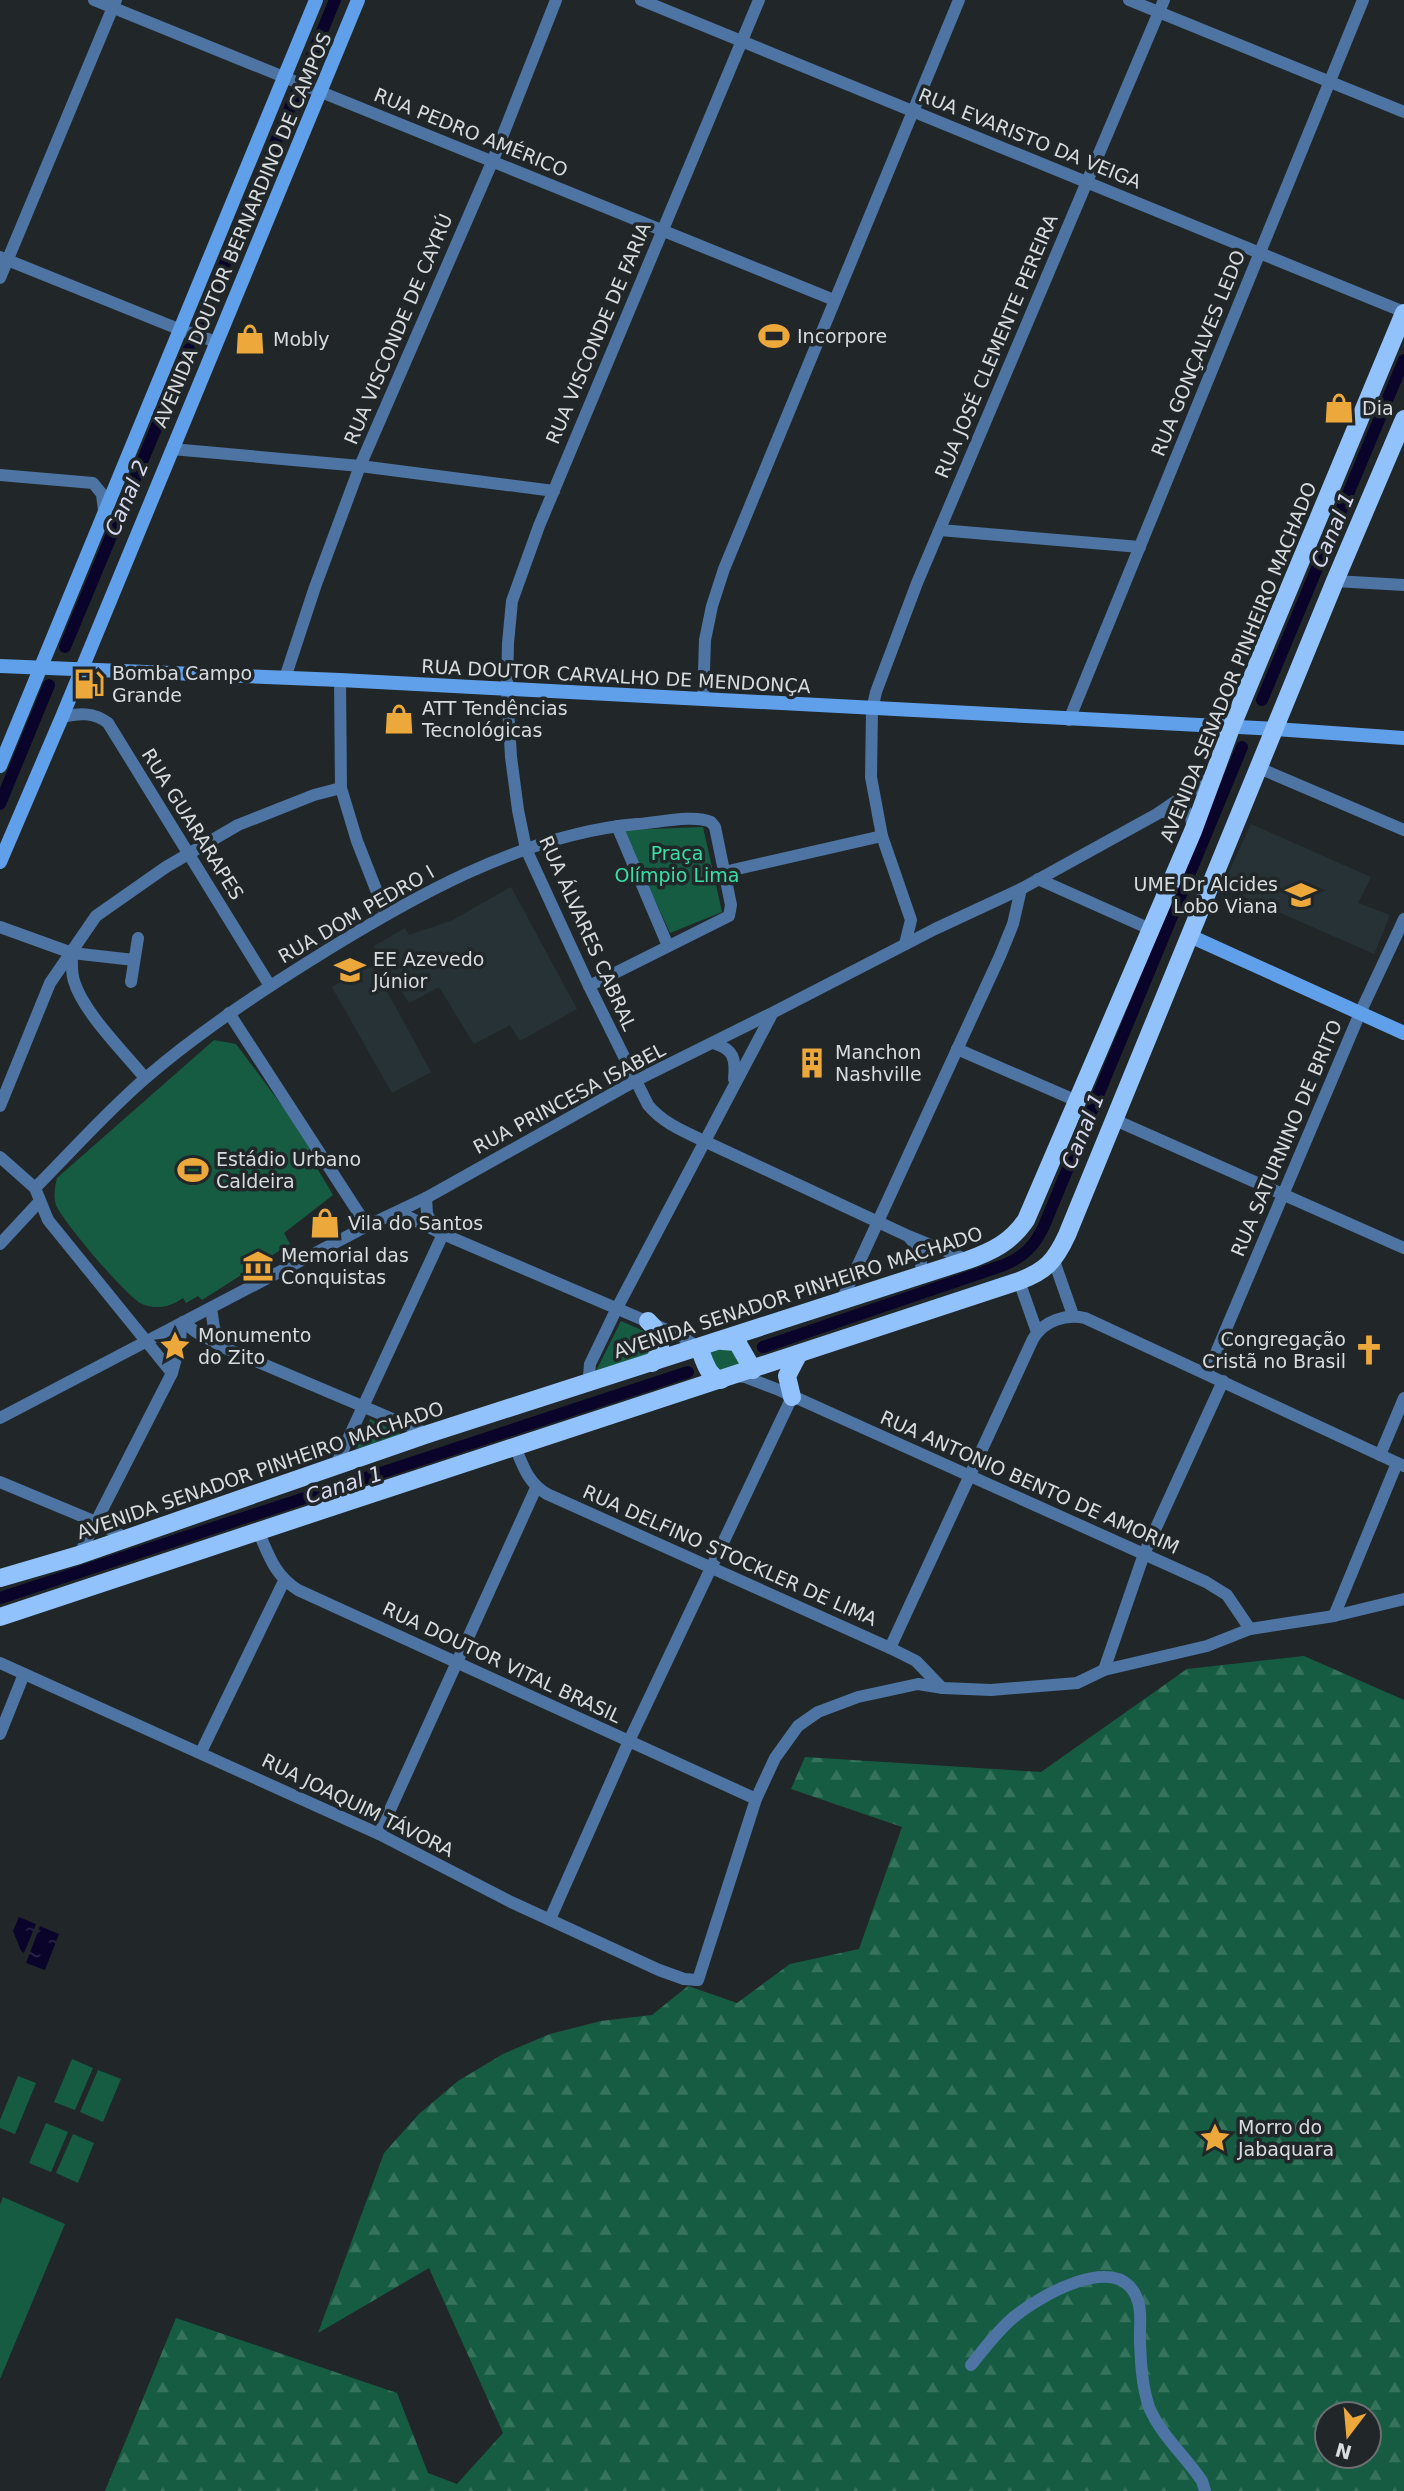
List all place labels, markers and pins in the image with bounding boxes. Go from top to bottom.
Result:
sports icon: Incorpore [757,319,791,353]
shop icon: Mobly [233,322,267,356]
place label: Incorpore [797,325,887,347]
place label: Mobly [273,328,330,350]
shop icon: Dia [1322,391,1356,425]
place label: Dia [1362,397,1394,419]
place label: Bomba Campo Grande [112,662,252,706]
fuel station icon: Bomba Campo Grande [72,667,106,701]
place label: ATT Tendências Tecnológicas [421,697,568,741]
shop icon: ATT Tendências Tecnológicas [382,702,416,736]
place label: UME Dr Alcides Lobo Viana [1134,873,1278,917]
school or university icon: UME Dr Alcides Lobo Viana [1284,878,1318,912]
place label: EE Azevedo Júnior [372,948,484,992]
school or university icon: EE Azevedo Júnior [333,953,367,987]
place label: Manchon Nashville [835,1041,922,1085]
building icon: Manchon Nashville [795,1046,829,1080]
place label: Estádio Urbano Caldeira [216,1148,361,1192]
sports icon: Estádio Urbano Caldeira [176,1153,210,1187]
shop icon: Vila do Santos [308,1206,342,1240]
place label: Vila do Santos [348,1212,483,1234]
place label: Memorial das Conquistas [281,1244,409,1288]
museum icon: Memorial das Conquistas [241,1249,275,1283]
place label: Monumento do Zito [198,1324,311,1368]
place label: Congregação Cristã no Brasil [1202,1328,1346,1372]
place icon: Monumento do Zito [158,1329,192,1363]
church icon: Congregação Cristã no Brasil [1352,1333,1386,1367]
place label: Morro do Jabaquara [1237,2116,1334,2160]
place icon: Morro do Jabaquara [1198,2121,1232,2155]

